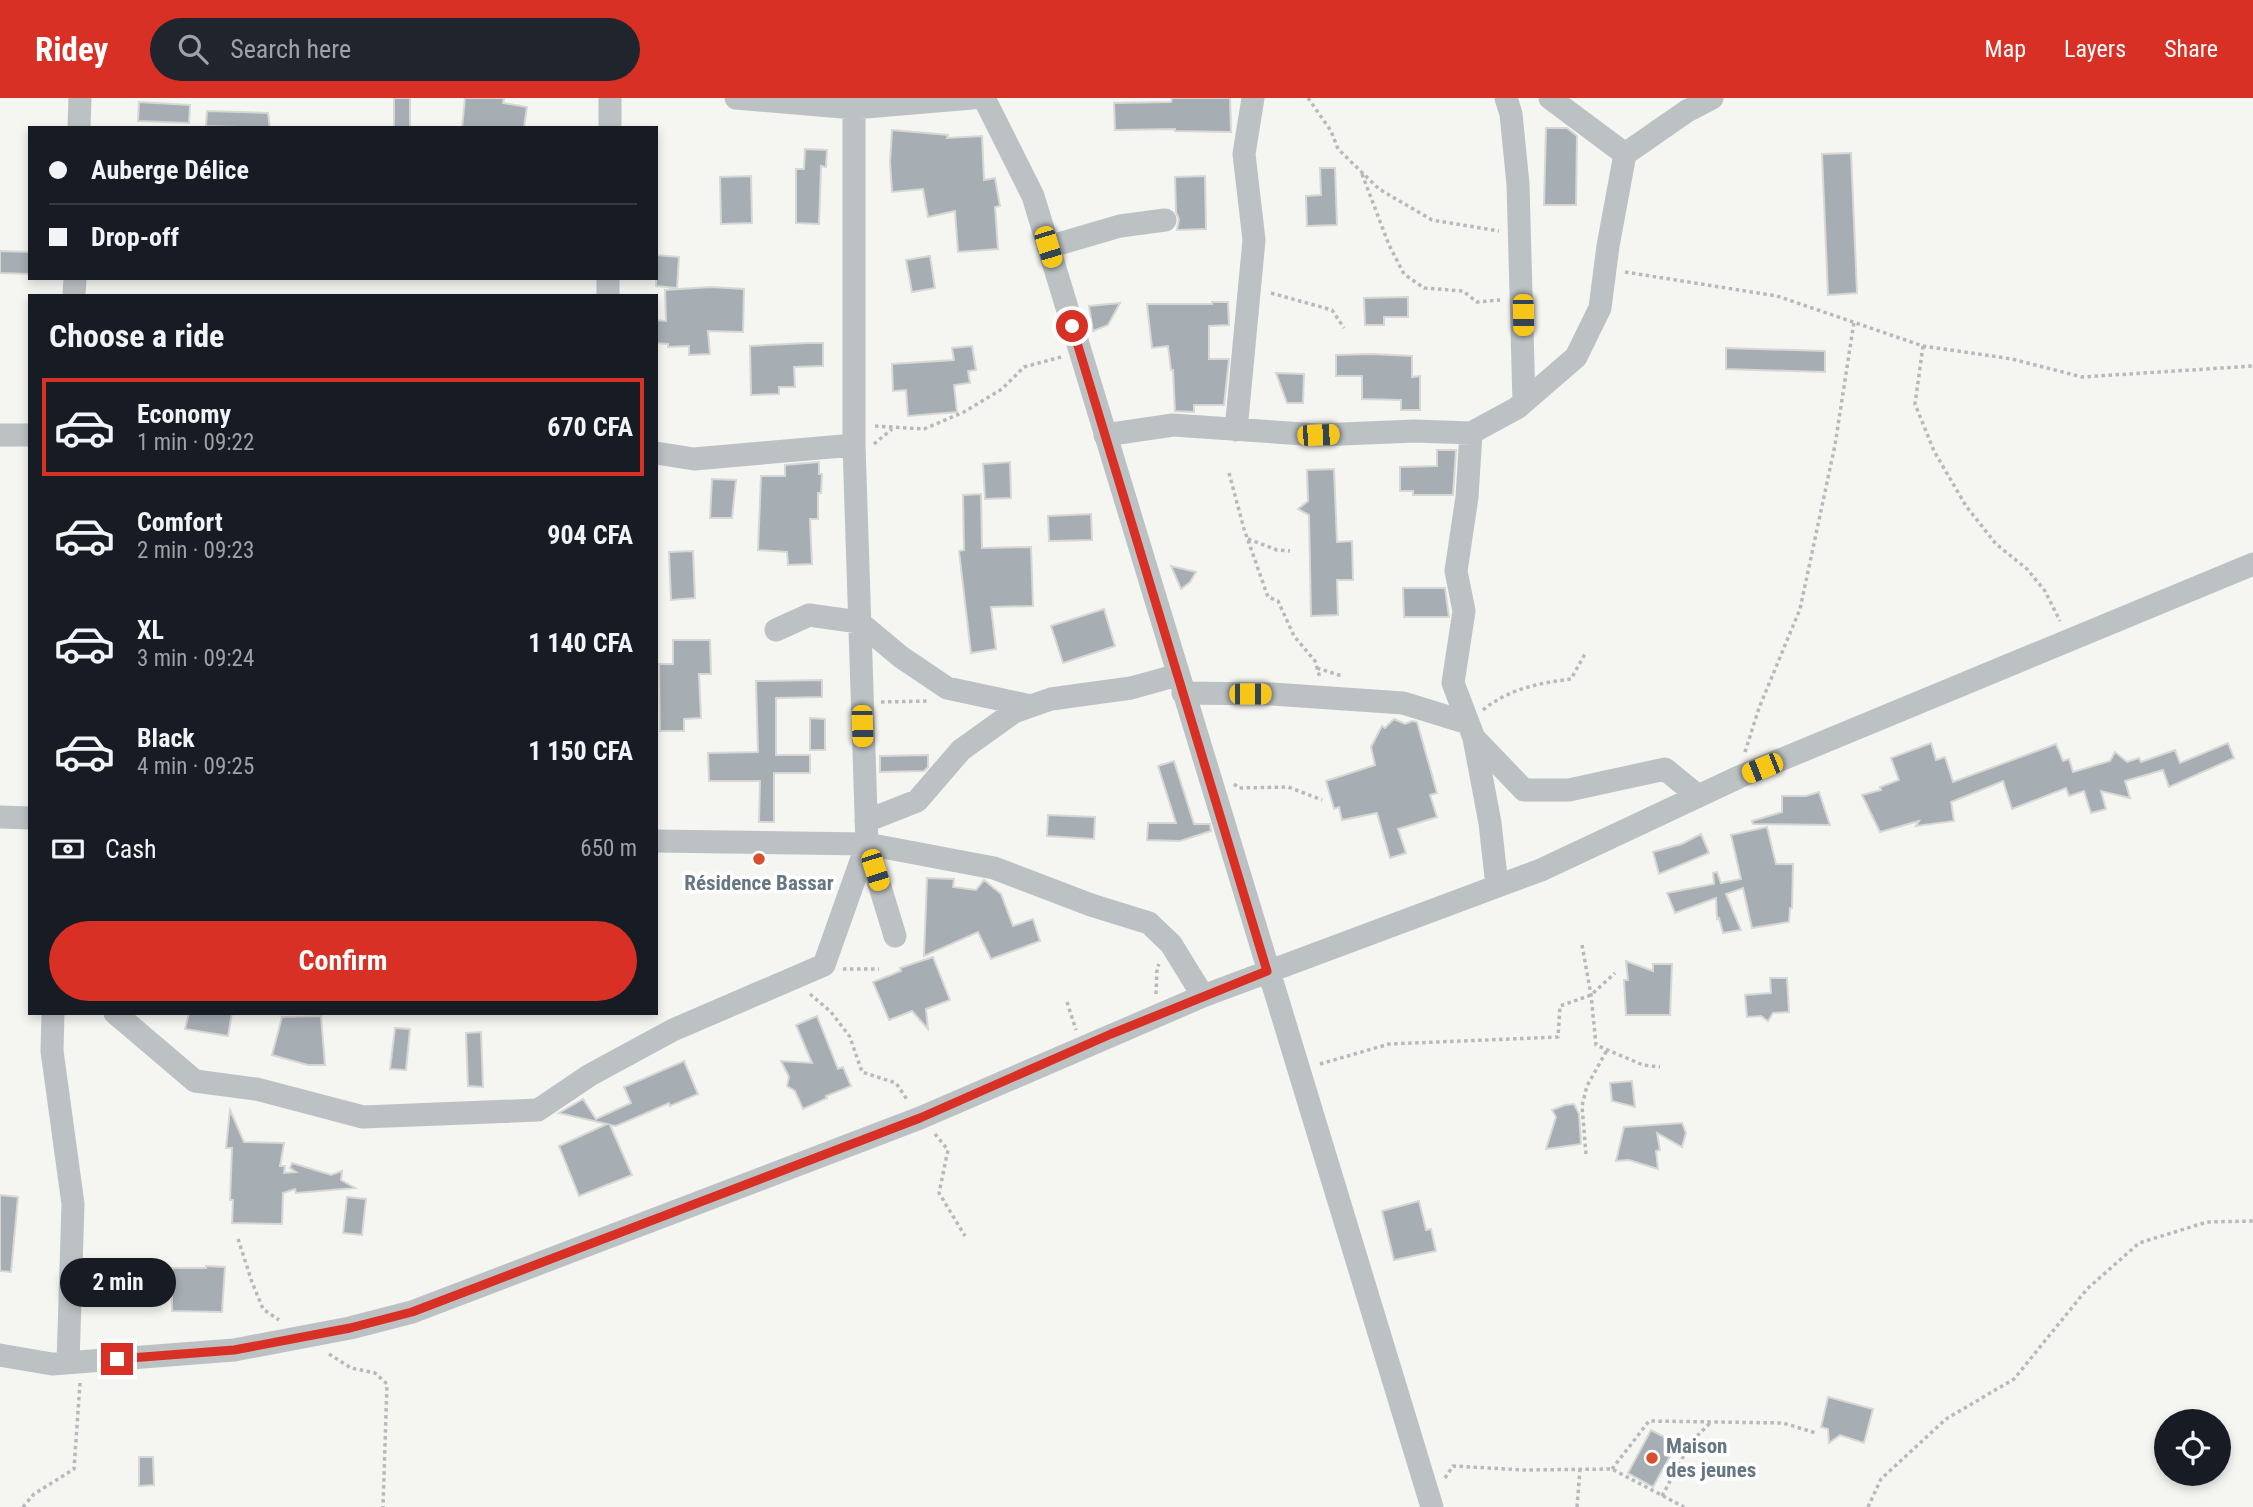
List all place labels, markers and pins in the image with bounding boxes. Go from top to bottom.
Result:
marker: Résidence Bassar [751,851,767,867]
place label: Résidence Bassar [684,871,834,895]
place label: Maison des jeunes [1666,1434,1756,1482]
marker: Maison des jeunes [1644,1450,1660,1466]

